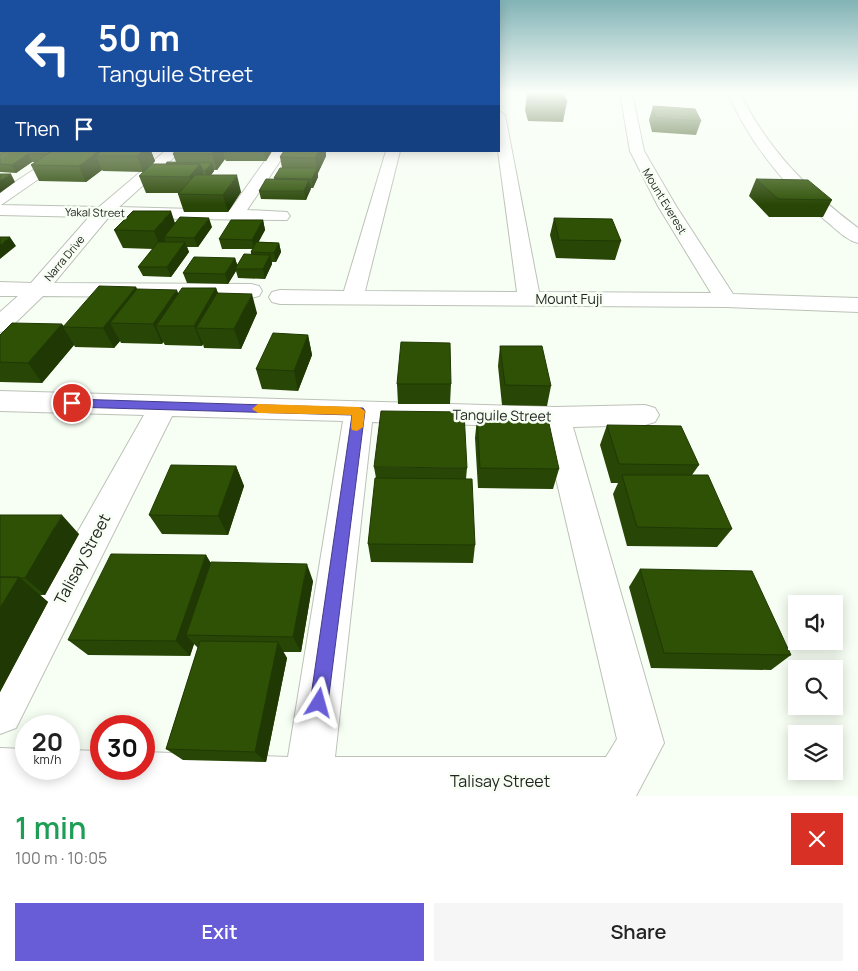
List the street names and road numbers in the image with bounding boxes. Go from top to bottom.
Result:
street label: Mount Everest [640,165,690,237]
street label: Yakal Street [65,204,125,220]
street label: Narra Drive [40,232,88,284]
street label: Mount Fuji [535,289,603,308]
street label: Tanguile Street [452,405,552,425]
street label: Talisay Street [49,510,115,608]
street label: Talisay Street [450,770,550,792]

